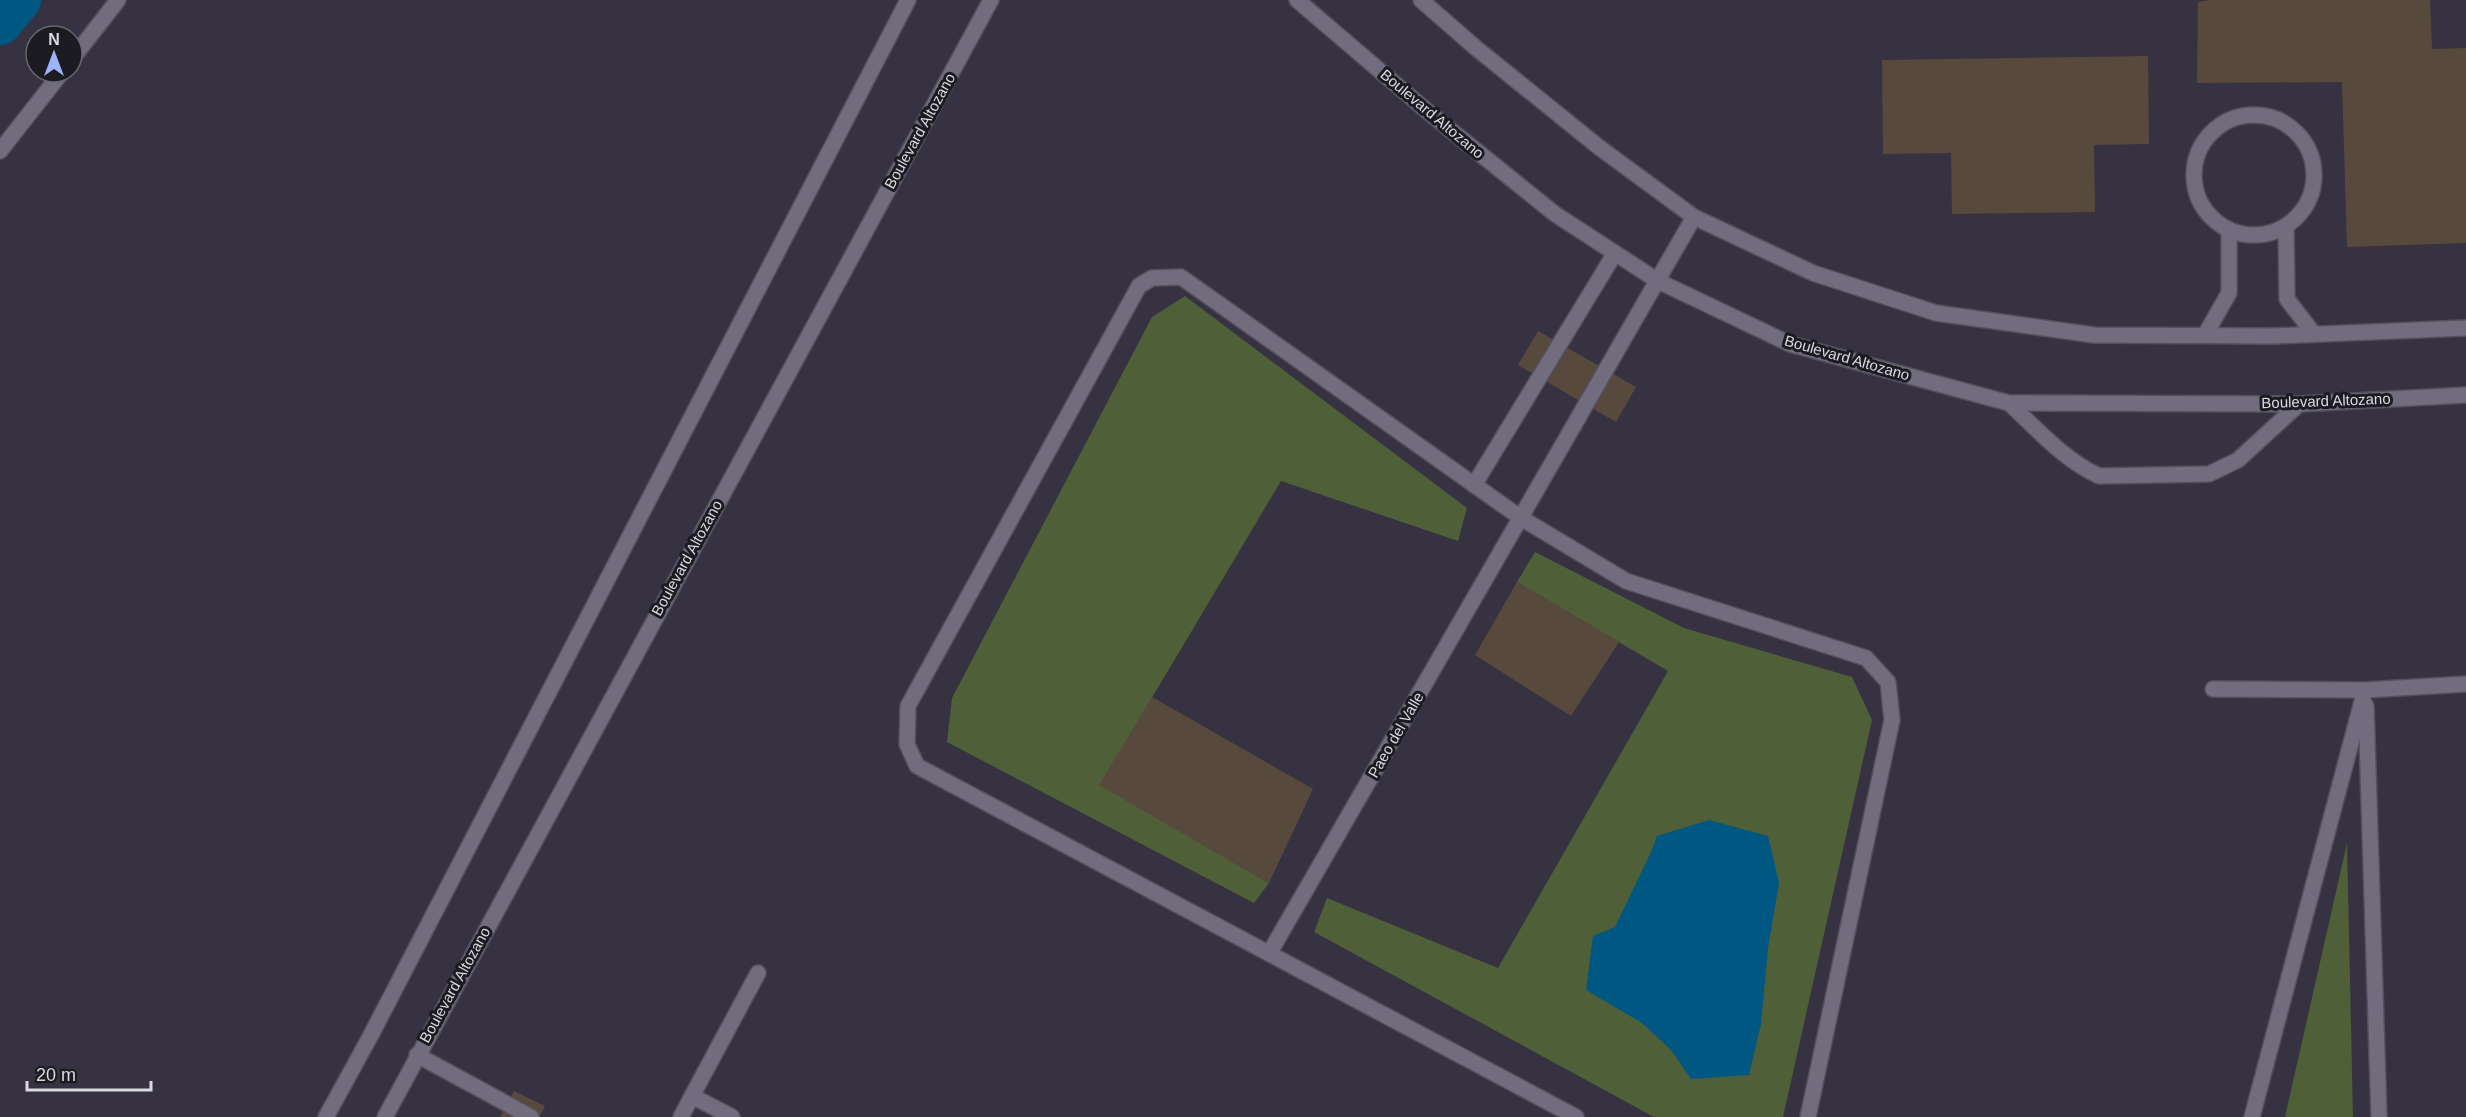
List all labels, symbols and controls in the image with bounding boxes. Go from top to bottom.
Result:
north arrow [24,24,84,84]
text: N [48,31,60,48]
street label: Boulevard Altozano [1377,66,1487,162]
street label: Boulevard Altozano [881,70,958,191]
street label: Boulevard Altozano [1783,332,1912,384]
street label: Boulevard Altozano [2261,390,2391,411]
street label: Boulevard Altozano [648,497,725,618]
street label: Paeo del Valle [1364,689,1427,780]
street label: Boulevard Altozano [416,924,493,1045]
scale bar [27,1054,152,1092]
text: 20 m [36,1065,76,1085]

